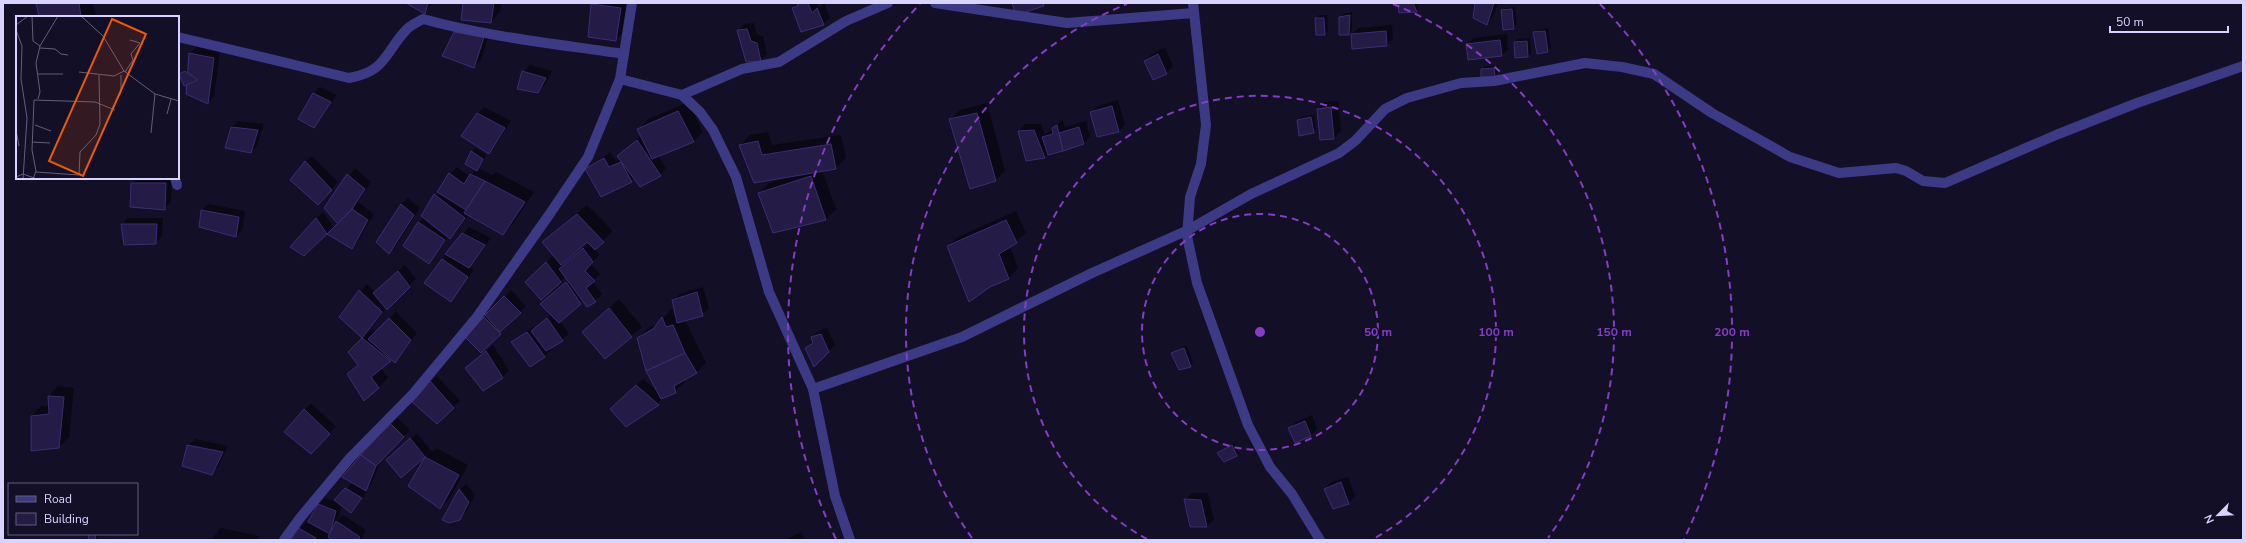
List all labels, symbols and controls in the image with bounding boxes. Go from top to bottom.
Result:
scale bar [2110,8,2228,34]
text: 50 m [2116,14,2144,30]
inset map [16,16,179,179]
text: 50 m [1364,324,1392,340]
text: 100 m [1478,324,1514,340]
text: 150 m [1596,324,1632,340]
text: 200 m [1714,324,1750,340]
centre of rings [1253,325,1267,339]
legend [8,483,138,535]
text: Road [44,491,72,507]
north arrow [2198,495,2238,535]
text: Building [44,511,89,527]
text: N [2201,512,2218,526]

